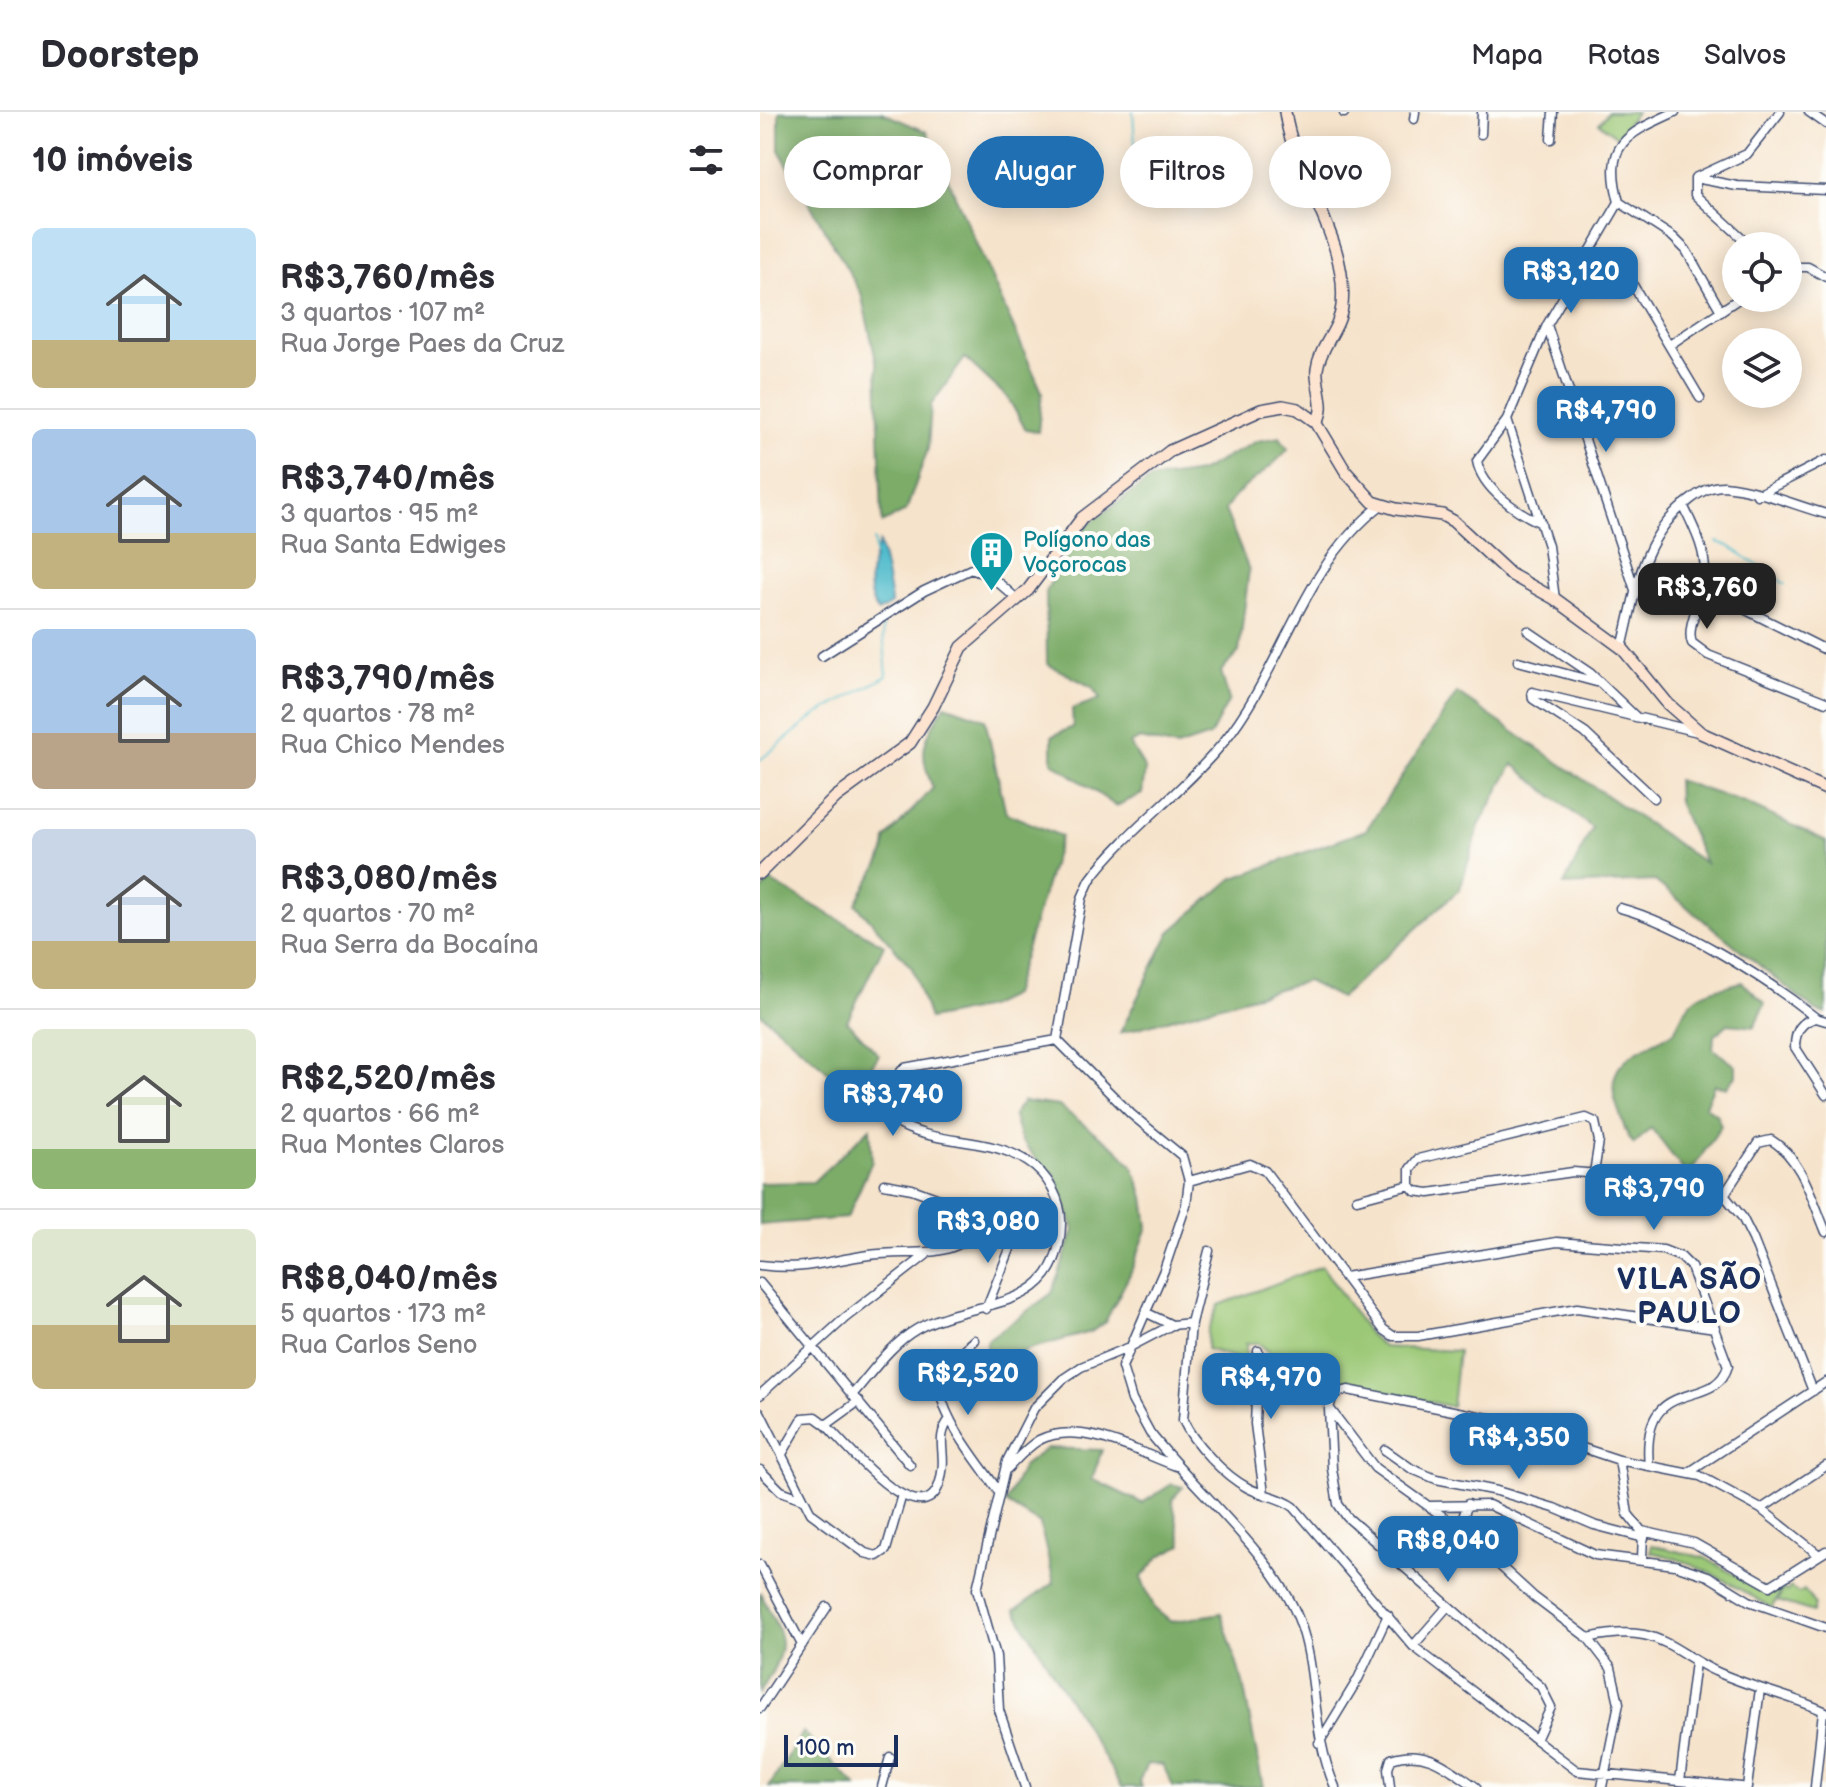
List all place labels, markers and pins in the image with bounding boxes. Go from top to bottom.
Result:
pin: R$3,120 [1497,247,1645,315]
pin: R$4,790 [1532,386,1680,454]
place label: Polígono das Voçorocas [1023,527,1151,579]
building icon: Polígono das Voçorocas [968,529,1016,592]
pin: R$3,760 [1633,563,1781,631]
pin: R$3,740 [819,1070,967,1138]
pin: R$3,790 [1580,1164,1728,1232]
pin: R$3,080 [914,1197,1062,1265]
pin: R$2,520 [894,1349,1042,1417]
pin: R$4,970 [1197,1353,1345,1421]
pin: R$4,350 [1445,1413,1593,1481]
pin: R$8,040 [1374,1516,1522,1584]

